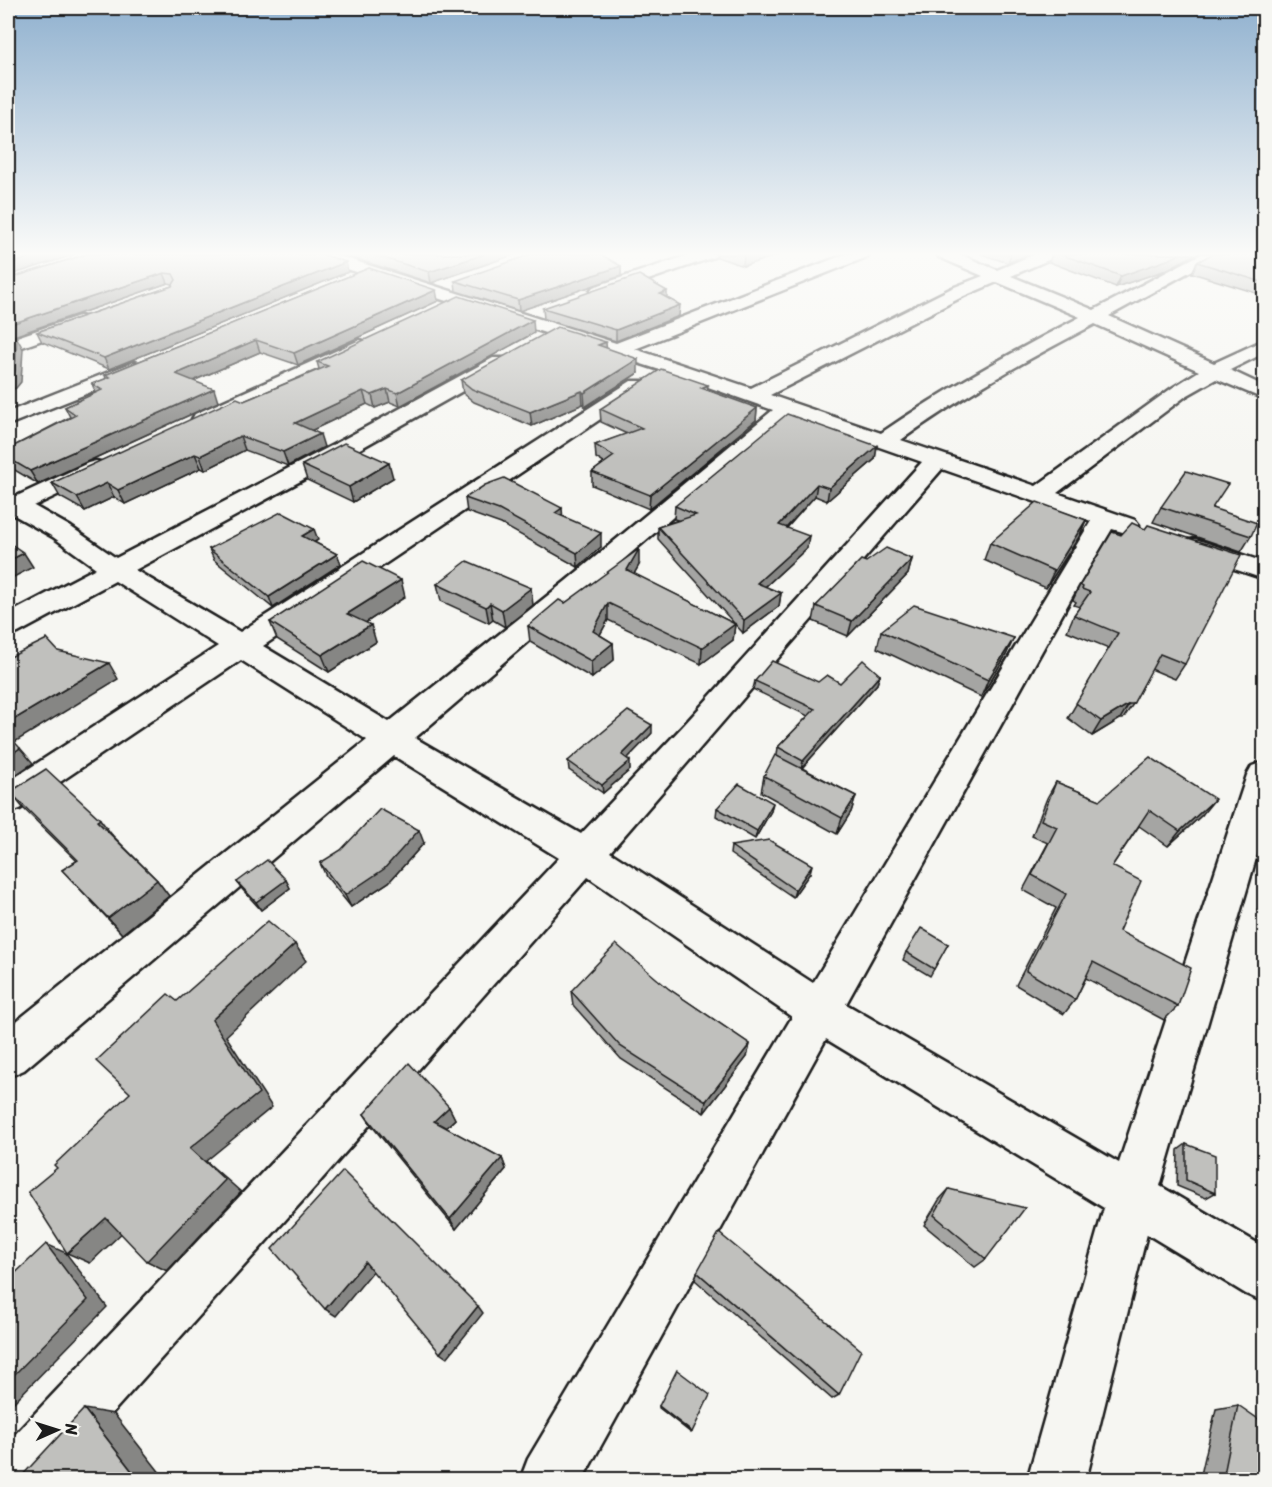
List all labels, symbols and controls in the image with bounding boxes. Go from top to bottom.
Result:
north arrow [27,1400,87,1460]
text: N [57,1422,86,1436]

